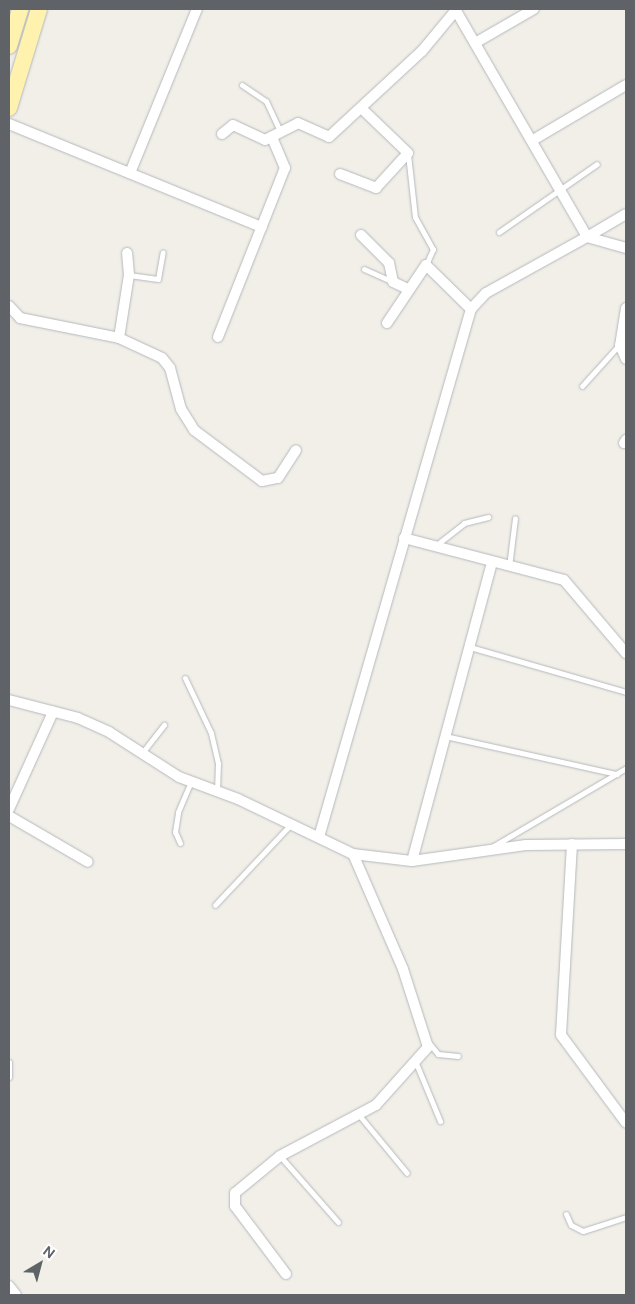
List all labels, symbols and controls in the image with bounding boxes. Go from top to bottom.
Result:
north arrow [15,1239,65,1289]
text: N [40,1242,59,1262]

